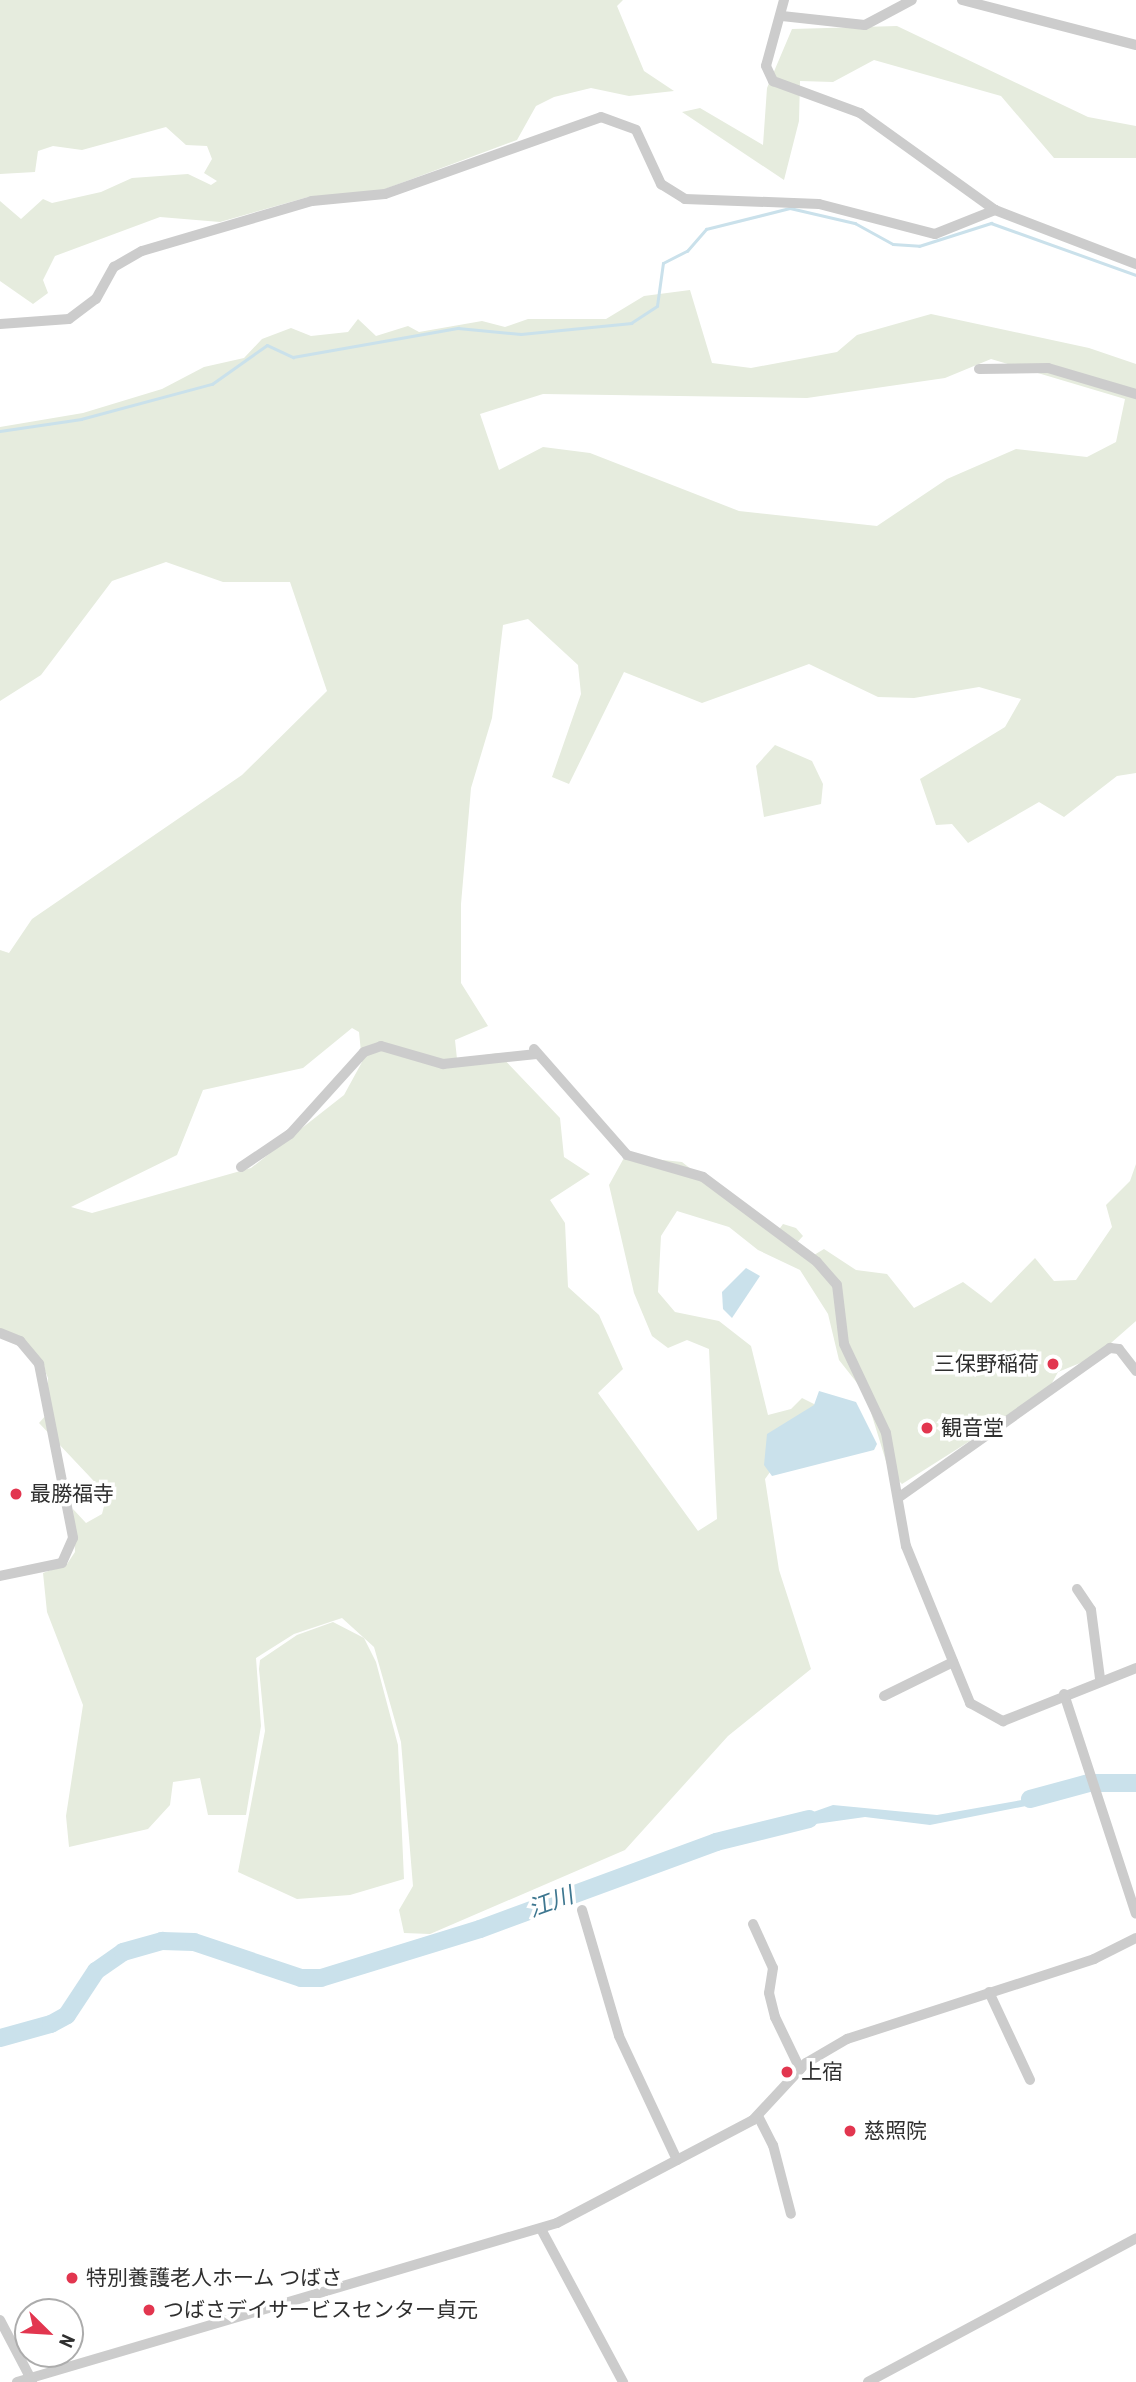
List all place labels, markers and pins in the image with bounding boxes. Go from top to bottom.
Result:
place label: 三保野稲荷 [934,1351,1039,1377]
marker: 三保野稲荷 [1045,1356,1061,1372]
place label: 観音堂 [941,1415,1004,1441]
marker: 観音堂 [919,1420,935,1436]
place label: 最勝福寺 [30,1481,114,1507]
marker: 最勝福寺 [8,1486,24,1502]
place label: 上宿 [801,2059,843,2085]
marker: 上宿 [779,2064,795,2080]
place label: 慈照院 [864,2118,927,2144]
marker: 慈照院 [842,2123,858,2139]
place label: 特別養護老人ホーム つばさ [86,2265,343,2291]
marker: 特別養護老人ホーム つばさ [64,2270,80,2286]
place label: つばさデイサービスセンター貞元 [163,2297,478,2323]
marker: つばさデイサービスセンター貞元 [141,2302,157,2318]

